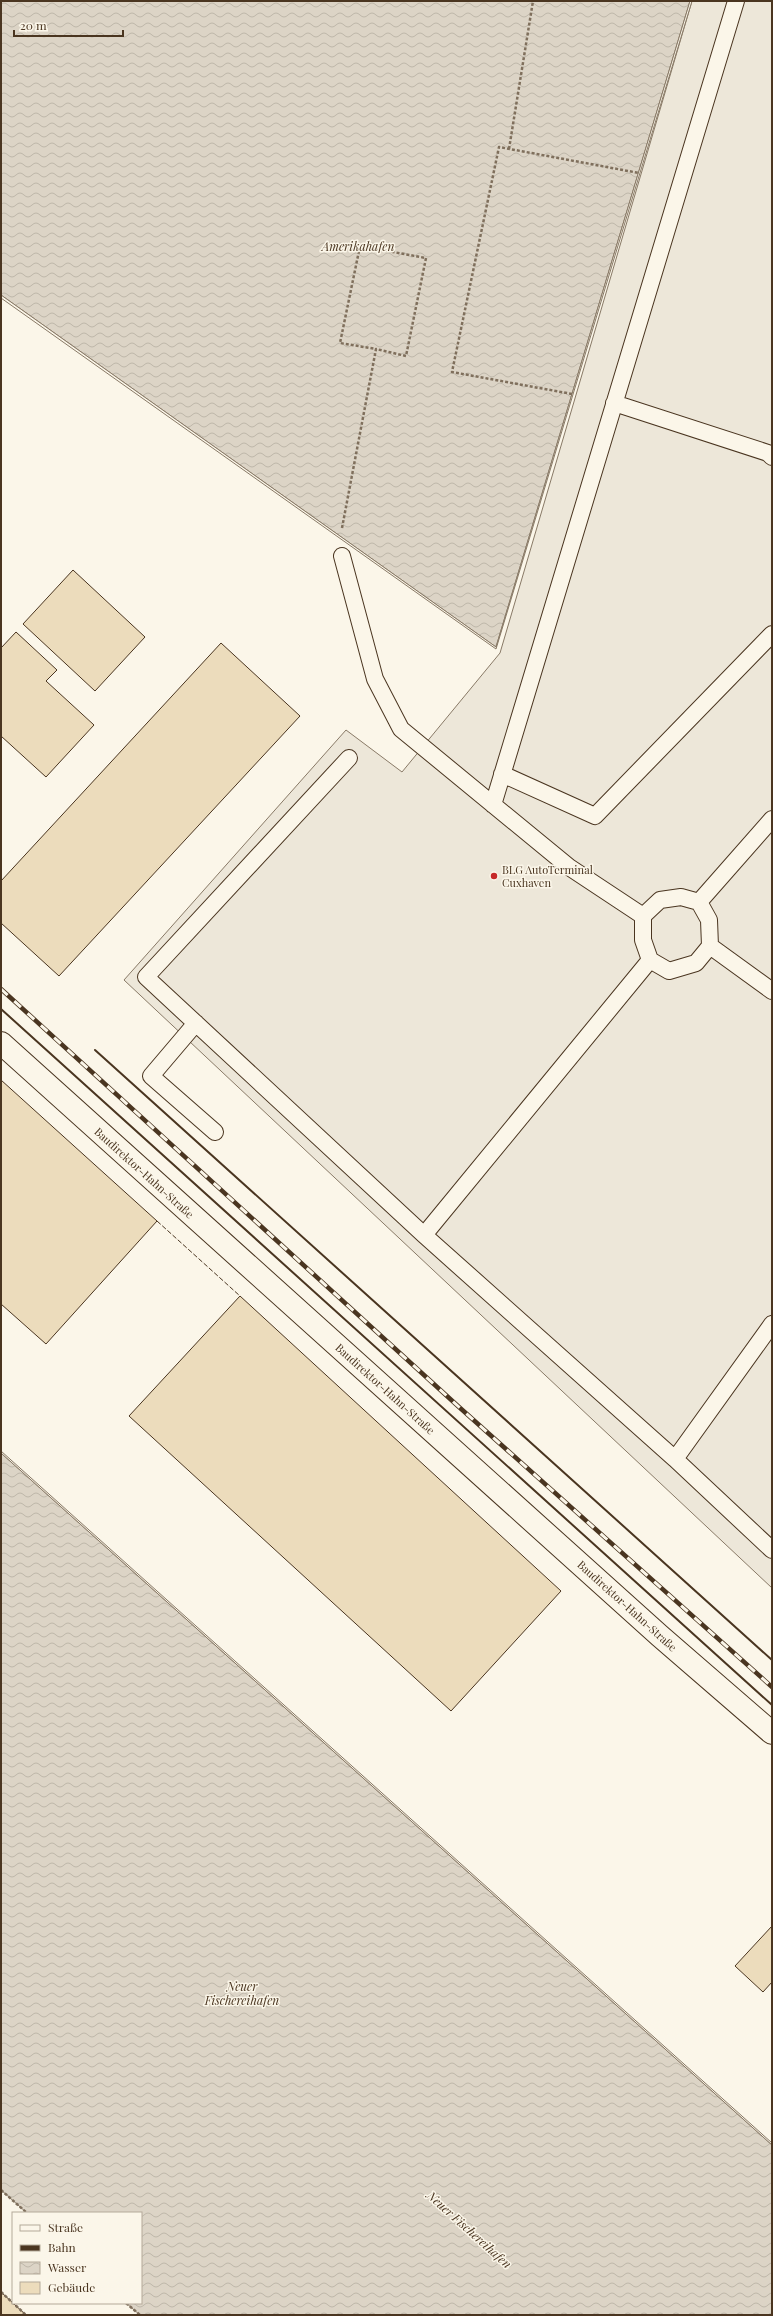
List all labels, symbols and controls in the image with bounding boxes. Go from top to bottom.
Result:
scale bar [14,12,123,38]
text: 20 m [20,17,47,33]
water label: Amerikahafen [320,238,394,254]
place label: BLG AutoTerminal Cuxhaven [502,862,593,890]
marker: BLG AutoTerminal Cuxhaven [489,871,499,881]
street label: Baudirektor-Hahn-Straße [91,1124,198,1222]
street label: Baudirektor-Hahn-Straße [332,1340,439,1438]
street label: Baudirektor-Hahn-Straße [574,1557,681,1655]
water label: Neuer Fischereihafen [204,1978,279,2008]
water label: Neuer Fischereihafen [423,2186,515,2271]
legend [12,2212,142,2304]
text: Straße [48,2219,83,2235]
text: Bahn [48,2239,76,2255]
text: Wasser [47,2259,87,2275]
text: Gebäude [48,2279,95,2295]

